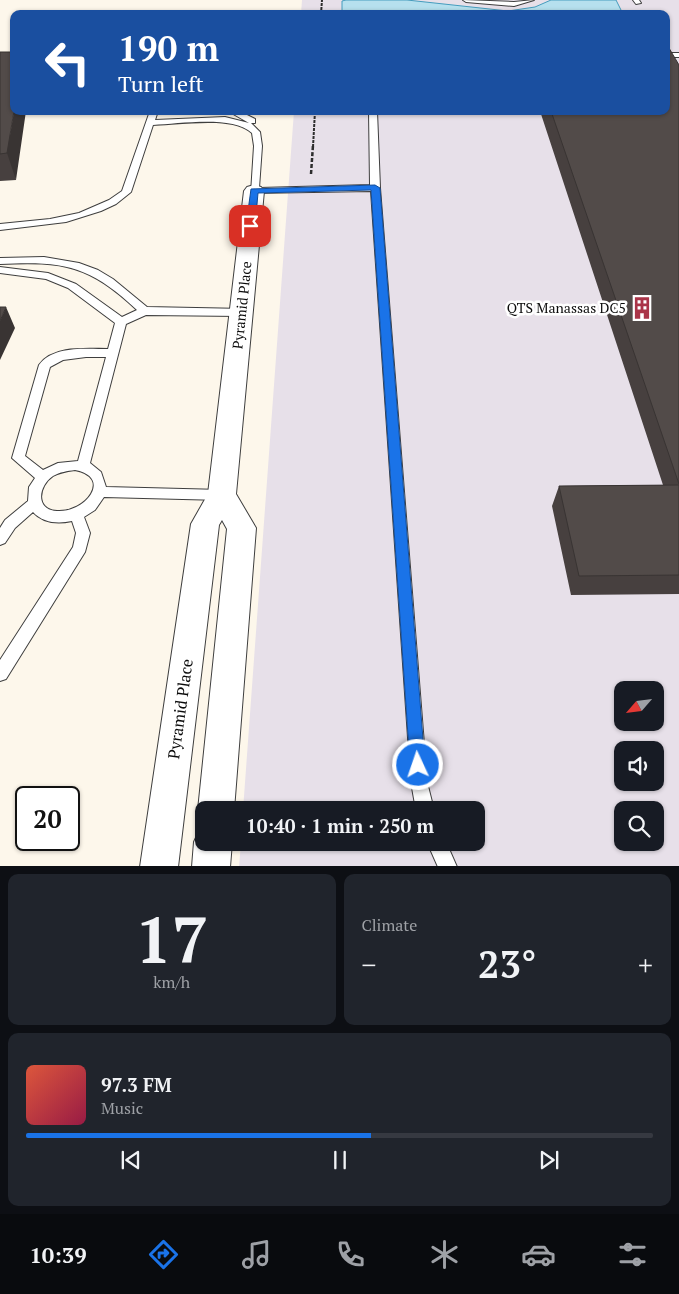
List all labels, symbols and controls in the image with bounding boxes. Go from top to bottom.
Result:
text: 190 m [118,25,219,71]
icon: left [35,30,100,95]
text: Turn left [118,69,204,98]
pin [229,205,271,247]
icon: arrive [236,212,264,240]
street label: Pyramid Place [227,260,256,350]
building icon: QTS Manassas DC5 [629,295,655,321]
place label: QTS Manassas DC5 [507,298,626,317]
street label: Pyramid Place [162,658,198,760]
north arrow [614,681,664,731]
map controls [614,681,664,851]
position arrow [391,738,443,790]
button: sound [614,741,664,791]
speed limit sign: 20 [15,786,80,851]
button: search [614,801,664,851]
text: 10:40 · 1 min · 250 m [246,813,434,838]
text: 17 [135,895,208,982]
text: Climate [362,914,417,936]
text: 23° [478,939,537,989]
text: − [362,946,376,983]
text: + [638,946,653,983]
text: km/h [153,971,190,993]
text: 97.3 FM [101,1072,172,1097]
text: Music [101,1097,143,1119]
icon: previous [117,1146,145,1174]
icon: pause [326,1146,354,1174]
icon: next [535,1146,563,1174]
icon: directions [146,1237,181,1272]
icon: music [239,1237,274,1272]
icon: phone [333,1237,368,1272]
icon: climate [427,1237,462,1272]
icon: car [521,1237,556,1272]
icon: filters [615,1237,650,1272]
text: 10:39 [29,1240,87,1269]

